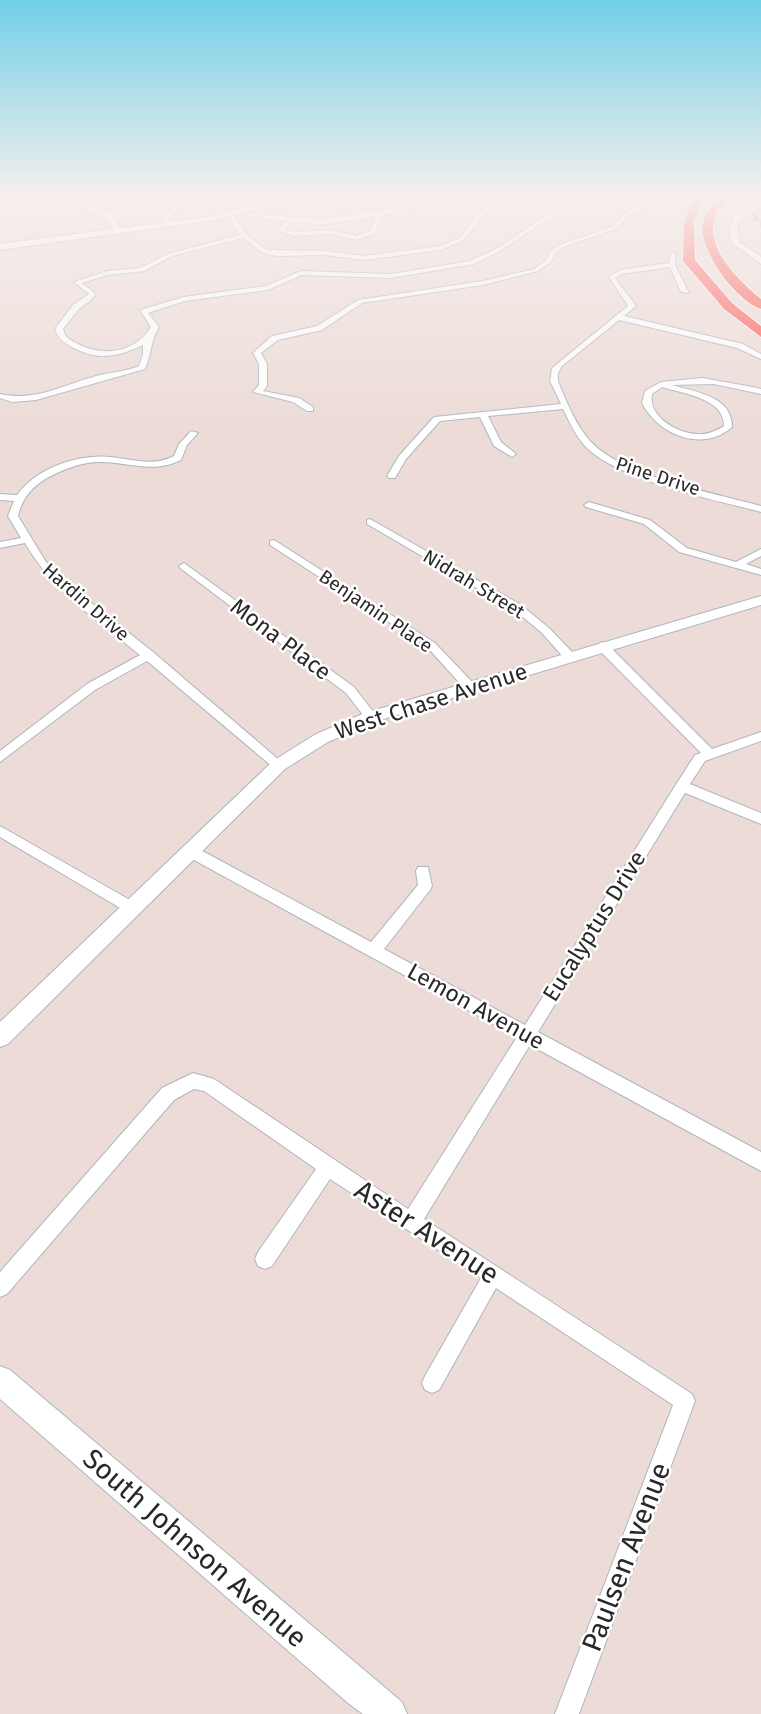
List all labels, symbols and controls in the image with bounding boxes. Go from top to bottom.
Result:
street label: Pine Drive [613,452,703,500]
street label: Nidrah Street [419,545,529,623]
street label: Hardin Drive [38,558,134,646]
street label: Benjamin Place [315,564,437,658]
street label: Mona Place [225,592,337,686]
street label: West Chase Avenue [331,657,531,745]
street label: Eucalyptus Drive [536,846,652,1006]
street label: Lemon Avenue [403,957,549,1055]
street label: Aster Avenue [349,1173,505,1291]
street label: South Johnson Avenue [76,1442,314,1654]
street label: Paulsen Avenue [575,1458,677,1656]

